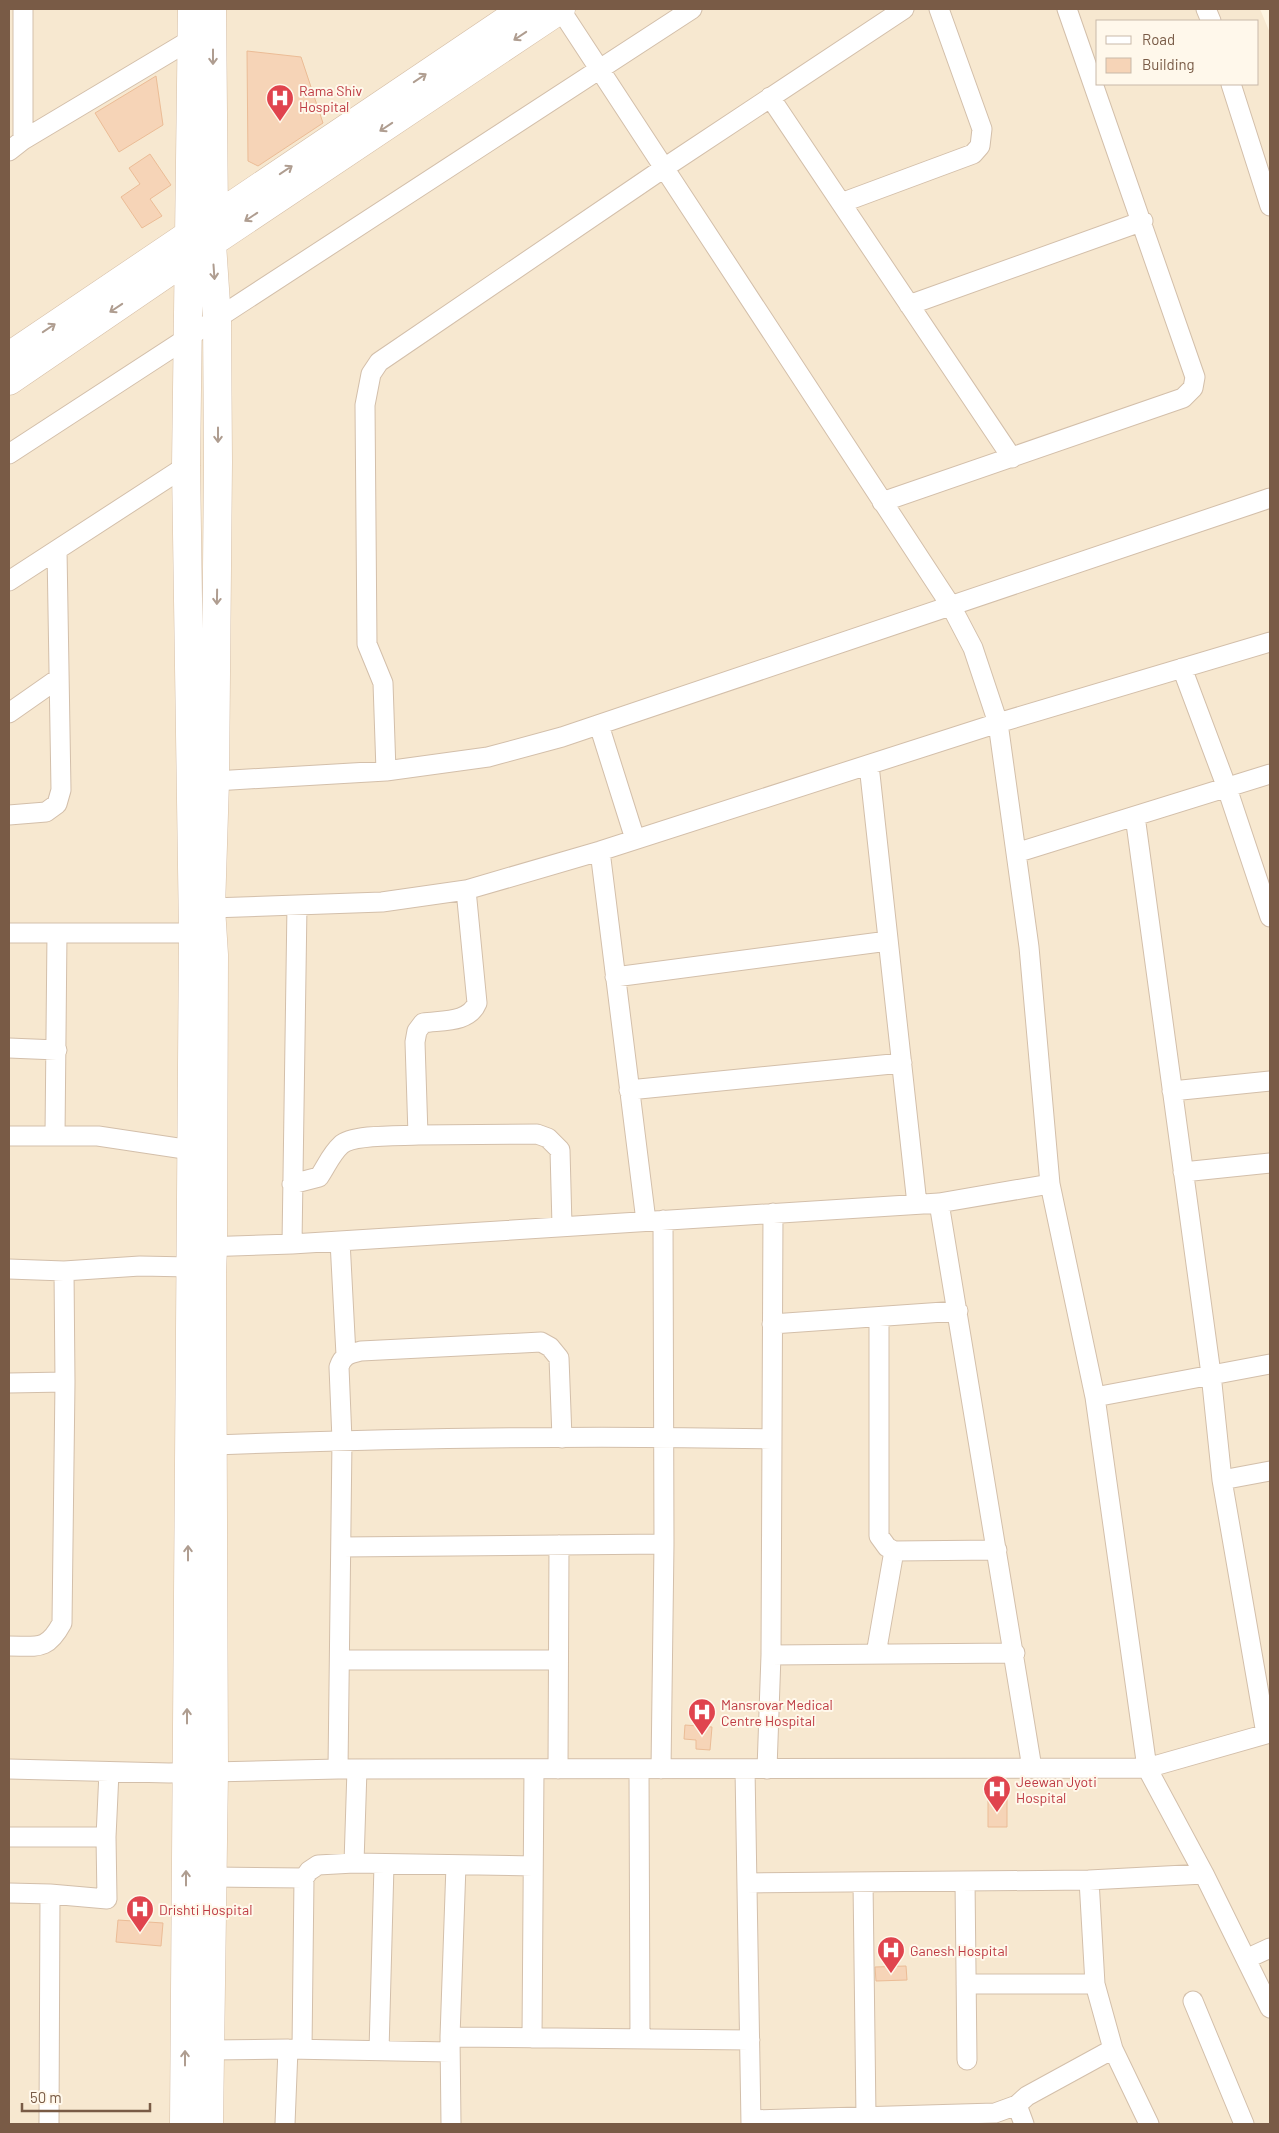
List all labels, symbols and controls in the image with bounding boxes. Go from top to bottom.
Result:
legend [1096,20,1259,85]
text: Road [1142,30,1175,48]
one-way arrow [514,31,528,41]
one-way arrow [208,49,217,65]
text: Building [1142,55,1195,73]
one-way arrow [413,73,427,83]
place label: Rama Shiv Hospital [299,82,363,115]
hospital icon: Rama Shiv Hospital [265,83,295,122]
one-way arrow [379,122,393,132]
one-way arrow [278,164,292,174]
one-way arrow [244,212,258,222]
one-way arrow [209,264,218,280]
one-way arrow [109,303,123,313]
one-way arrow [42,323,56,334]
one-way arrow [213,426,223,442]
one-way arrow [212,588,222,605]
one-way arrow [183,1545,193,1562]
place label: Mansrovar Medical Centre Hospital [721,1696,833,1729]
hospital icon: Mansrovar Medical Centre Hospital [687,1697,717,1736]
one-way arrow [182,1708,192,1724]
place label: Jeewan Jyoti Hospital [1016,1773,1097,1806]
hospital icon: Jeewan Jyoti Hospital [982,1774,1012,1813]
one-way arrow [181,1870,191,1886]
hospital icon: Drishti Hospital [125,1894,155,1933]
place label: Drishti Hospital [159,1901,252,1918]
hospital icon: Ganesh Hospital [876,1935,906,1974]
place label: Ganesh Hospital [910,1942,1008,1959]
one-way arrow [180,2050,189,2066]
scale bar [22,2080,150,2112]
text: 50 m [30,2088,62,2106]

